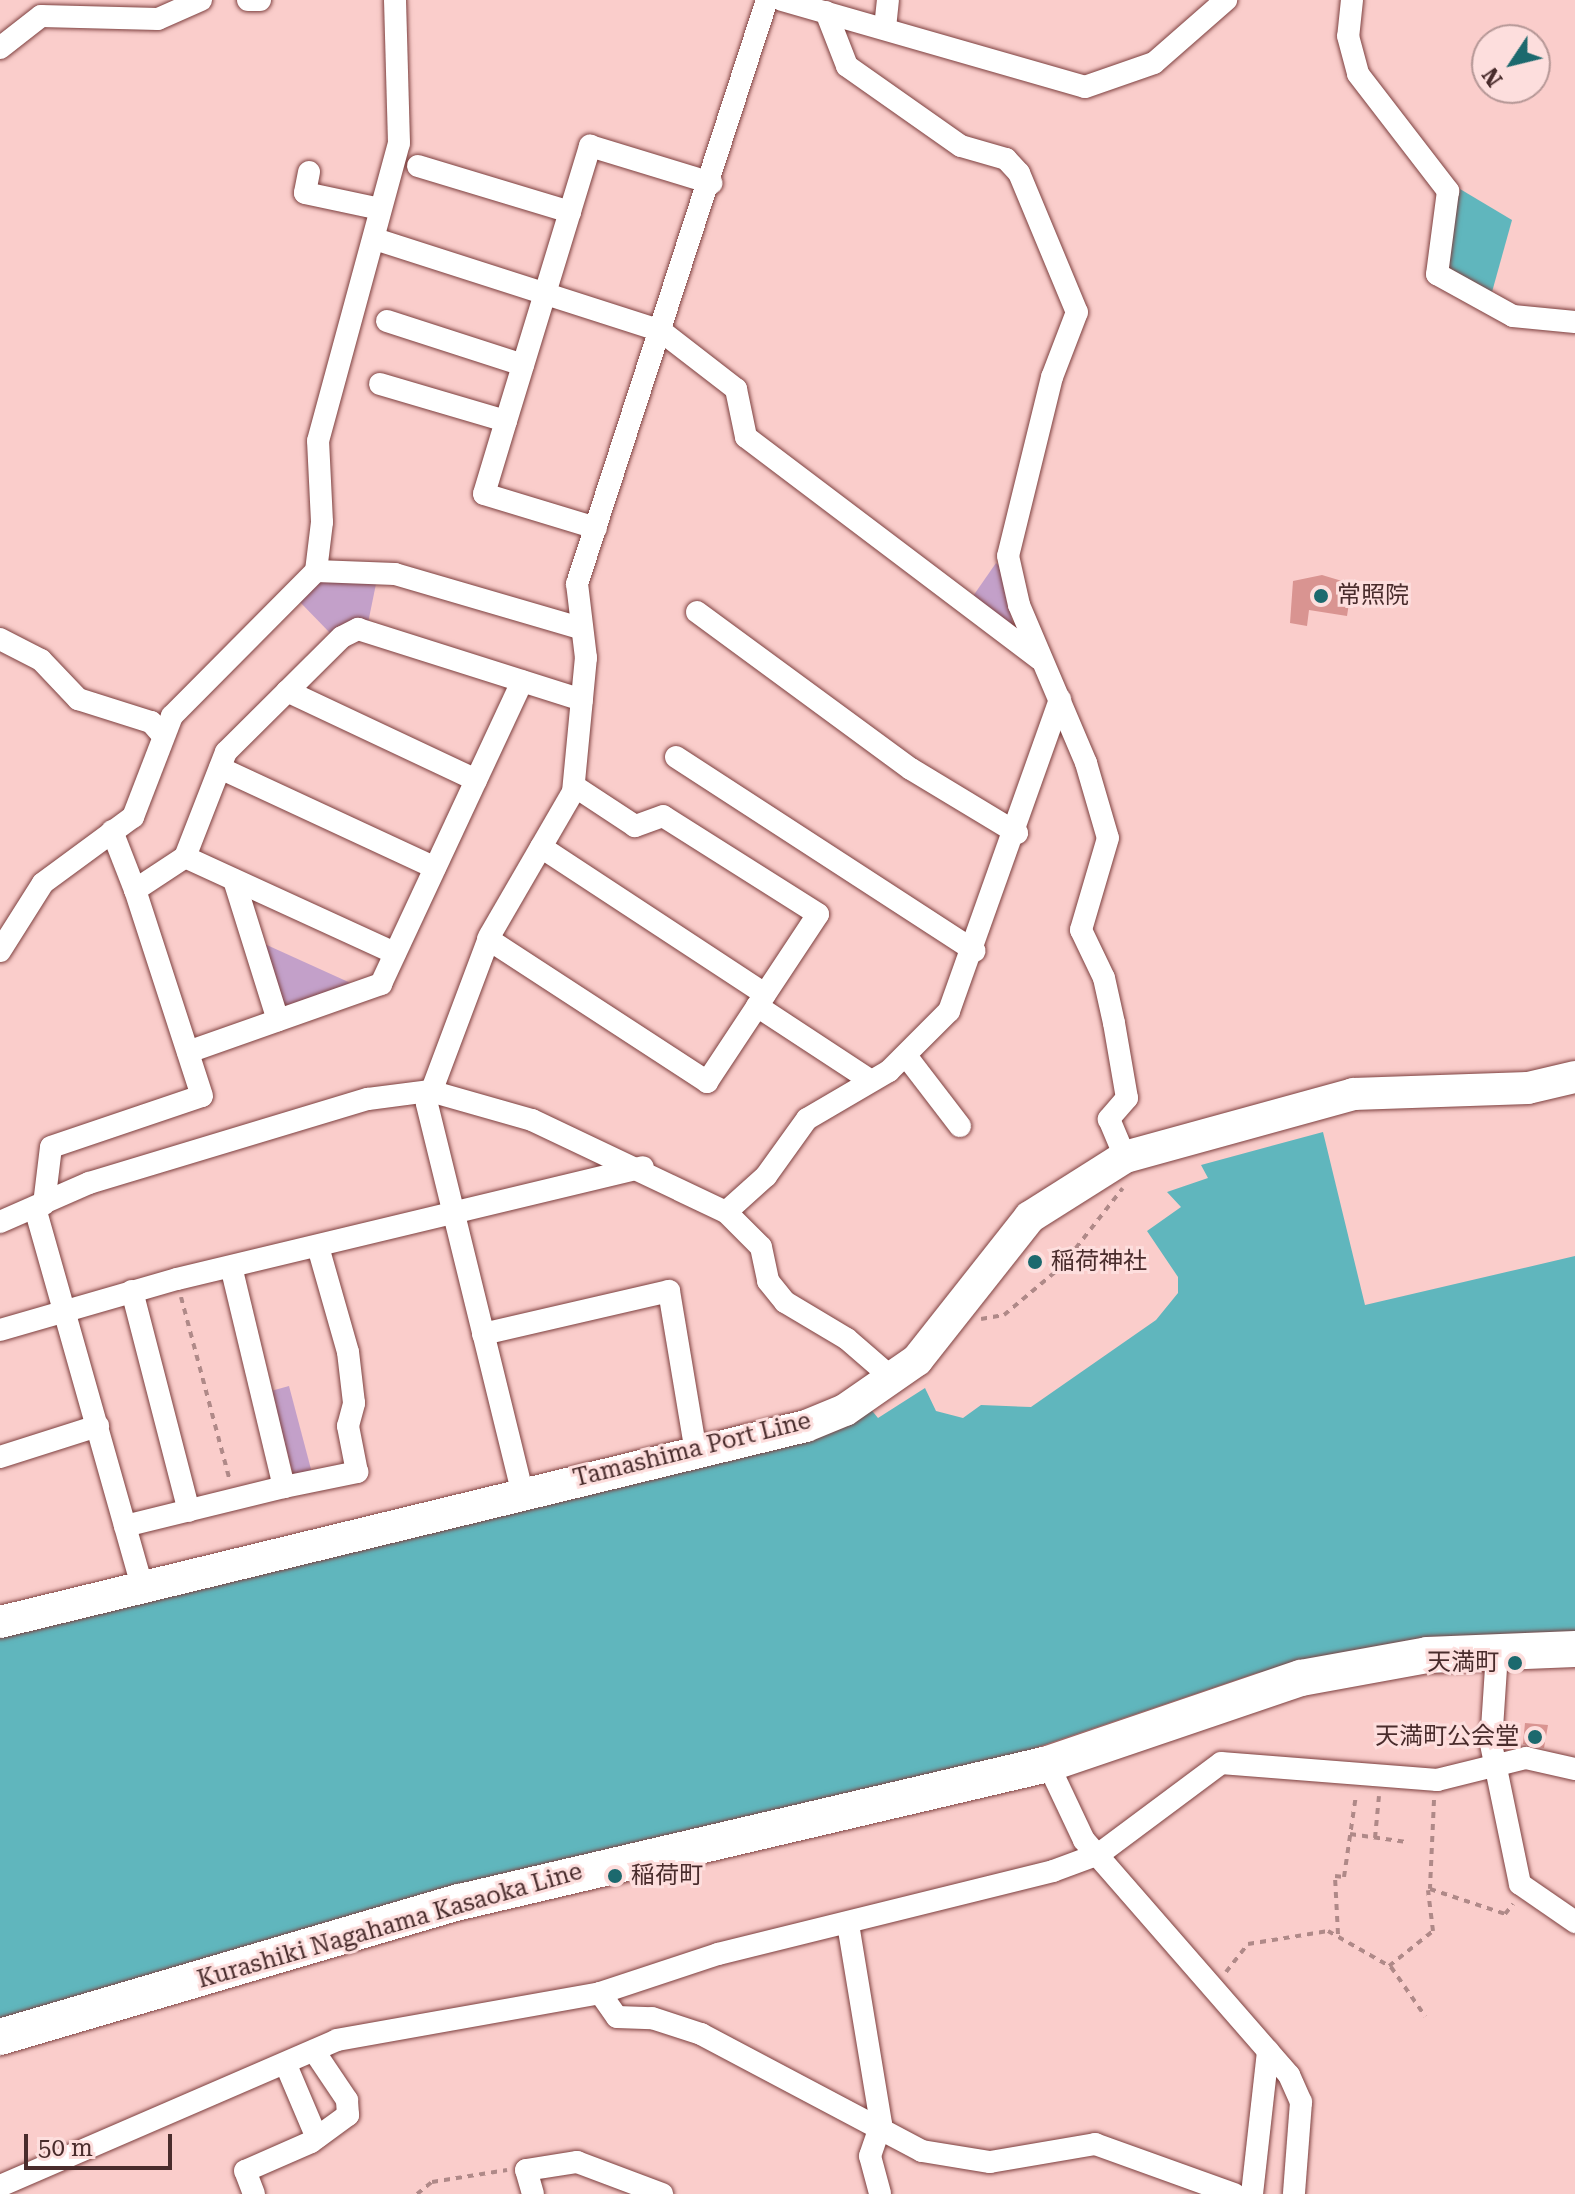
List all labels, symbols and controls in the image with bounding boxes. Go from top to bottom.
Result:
north arrow [1471,24,1551,104]
text: N [1477,63,1508,91]
place label: 常照院 [1337,582,1409,610]
marker: 常照院 [1312,587,1330,605]
place label: 稲荷神社 [1051,1248,1147,1276]
marker: 稲荷神社 [1026,1253,1044,1271]
street label: Tamashima Port Line [570,1407,814,1493]
place label: 天満町 [1427,1649,1499,1677]
marker: 天満町 [1506,1654,1524,1672]
place label: 天満町公会堂 [1375,1723,1519,1751]
marker: 天満町公会堂 [1526,1728,1544,1746]
street label: Kurashiki Nagahama Kasaoka Line [194,1857,586,1995]
place label: 稲荷町 [631,1862,703,1890]
marker: 稲荷町 [606,1867,624,1885]
scale bar [28,2118,176,2168]
text: 50 m [38,2134,93,2162]

